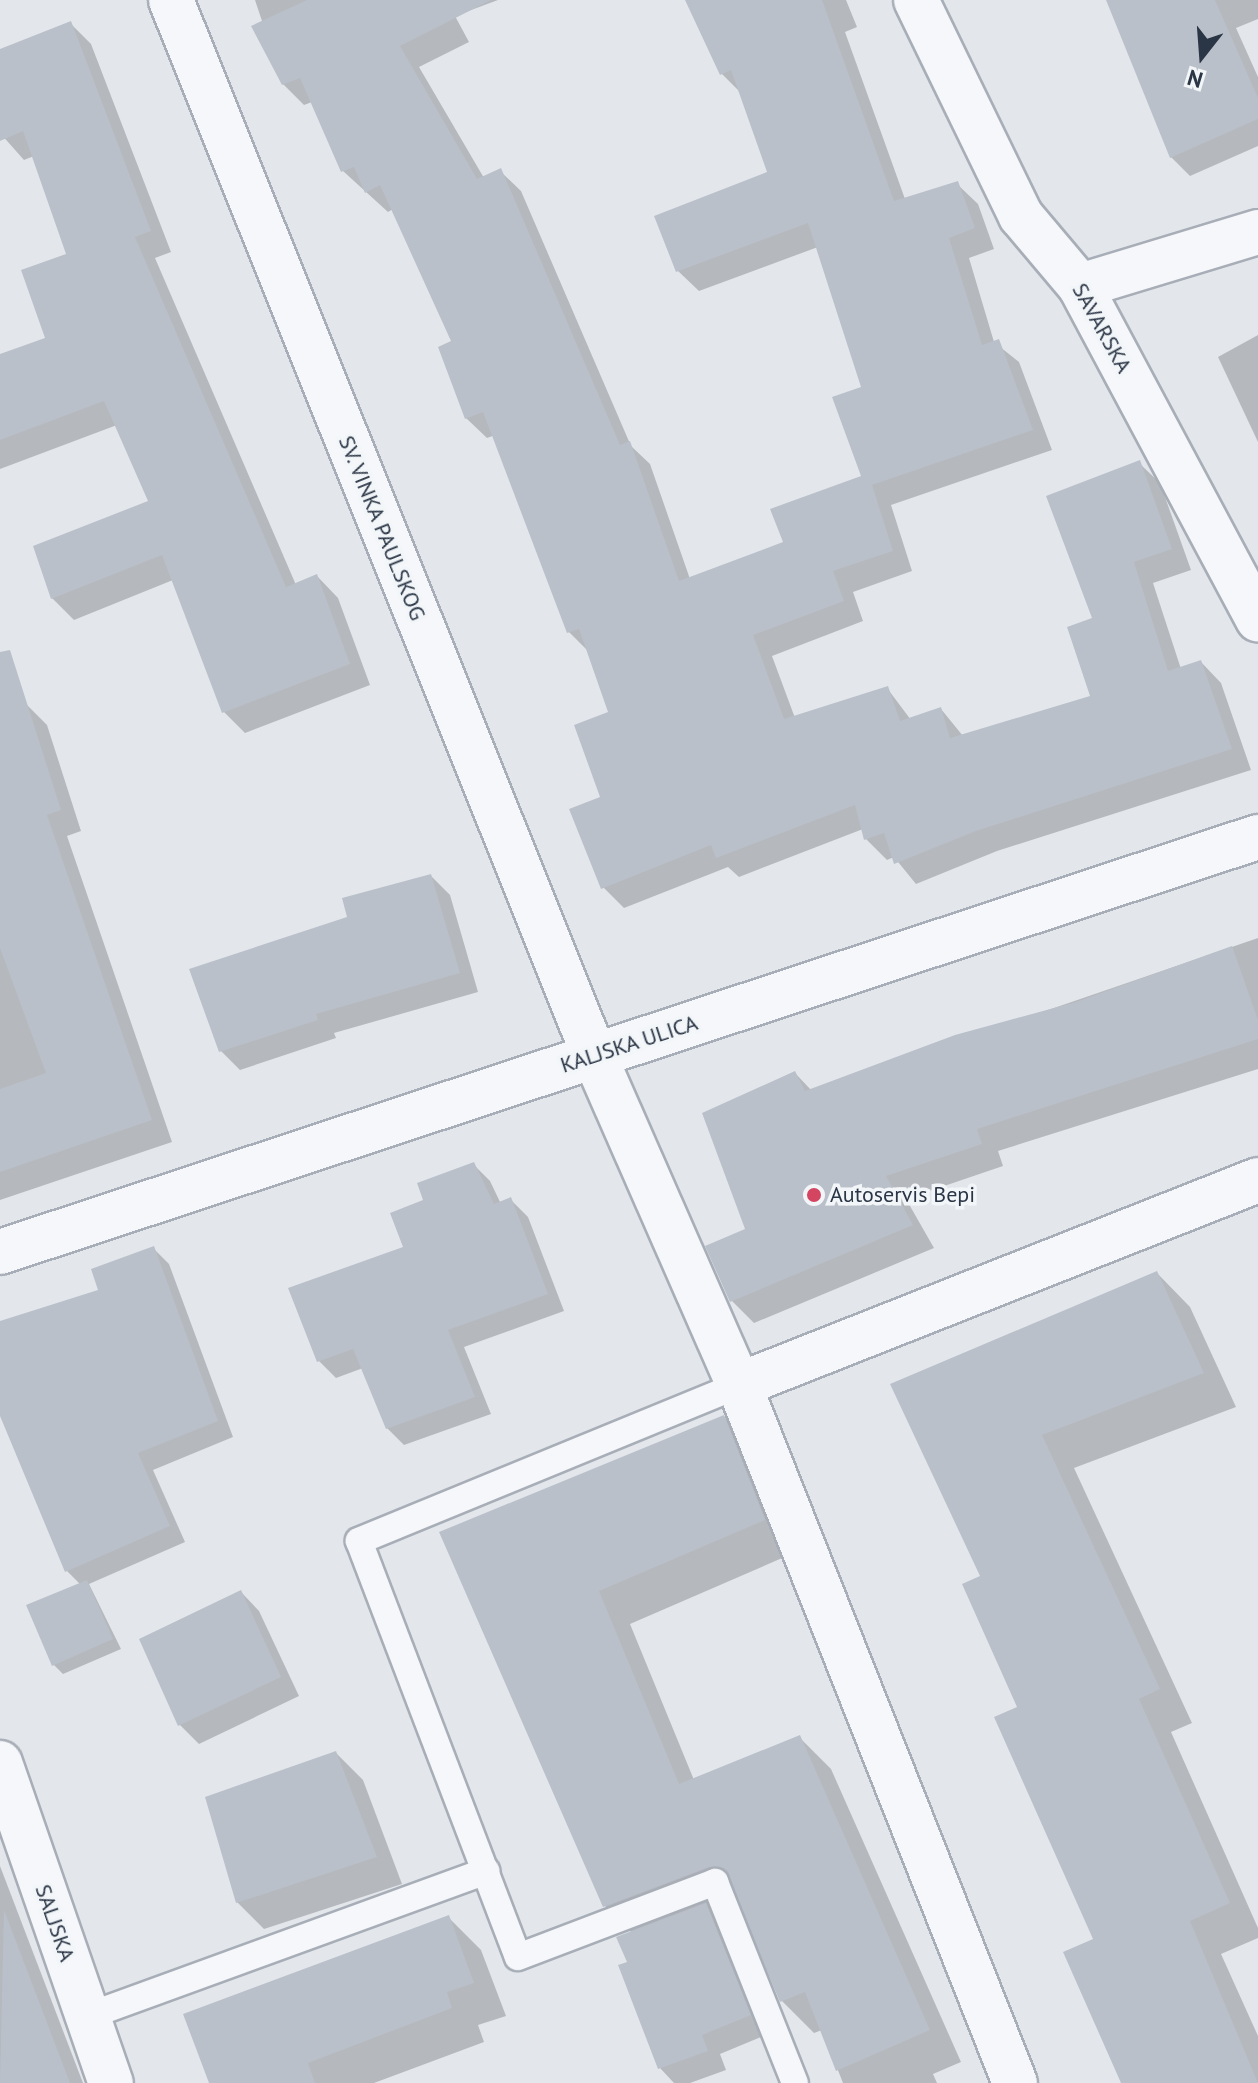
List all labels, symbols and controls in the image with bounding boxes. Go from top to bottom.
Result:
north arrow [1162,16,1242,96]
text: N [1184,63,1206,94]
street label: SAVARSKA [1067,279,1137,377]
street label: SV. VINKA PAULSKOG [332,430,432,626]
street label: KALJSKA ULICA [557,1009,701,1079]
place label: Autoservis Bepi [830,1182,975,1208]
marker: Autoservis Bepi [805,1186,823,1204]
street label: SALJSKA [30,1881,80,1965]

